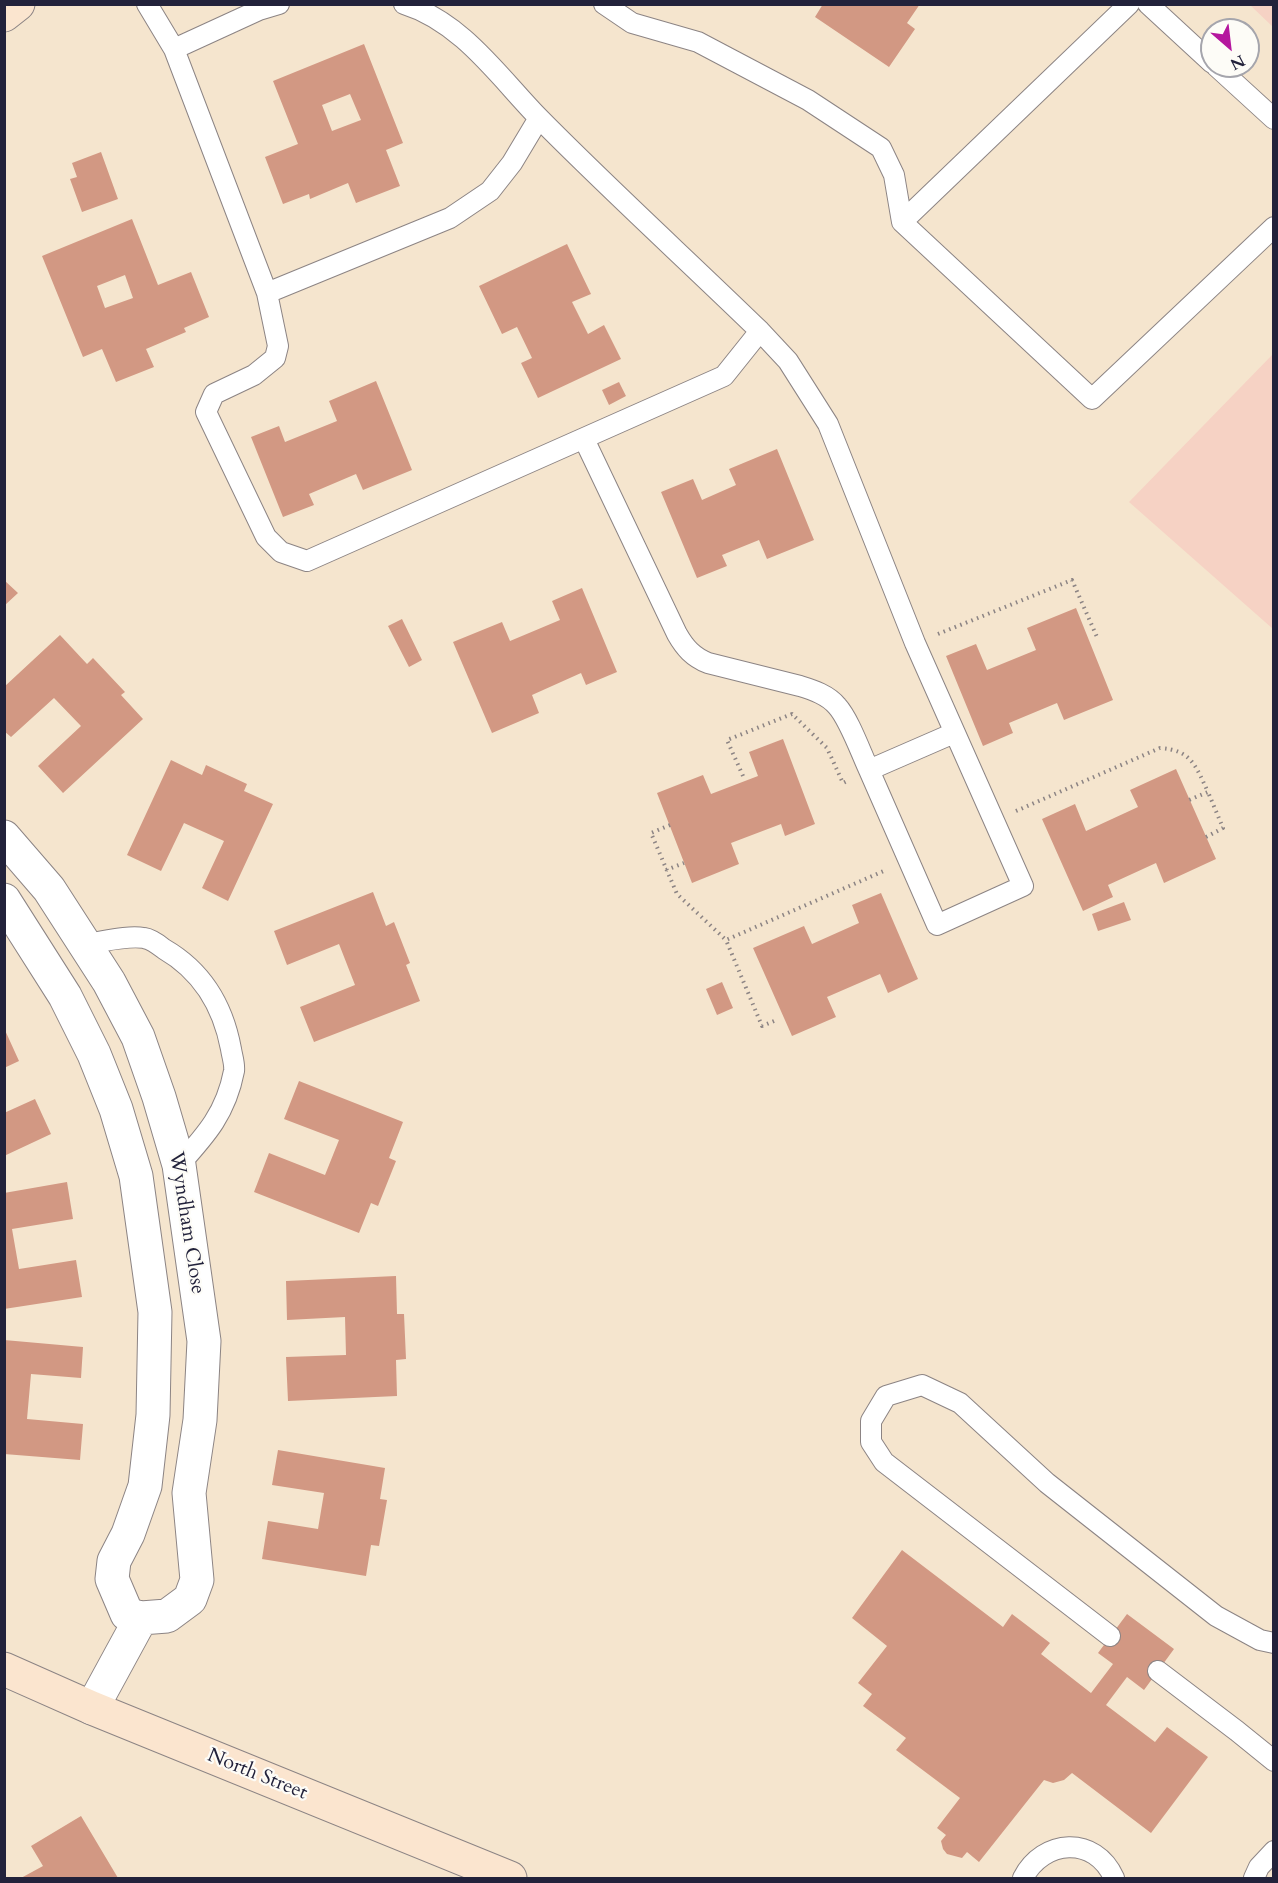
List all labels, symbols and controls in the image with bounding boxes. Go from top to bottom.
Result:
north arrow [1200,18,1260,78]
text: N [1226,49,1249,75]
street label: Wyndham Close [163,1150,209,1296]
street label: North Street [203,1744,311,1806]

